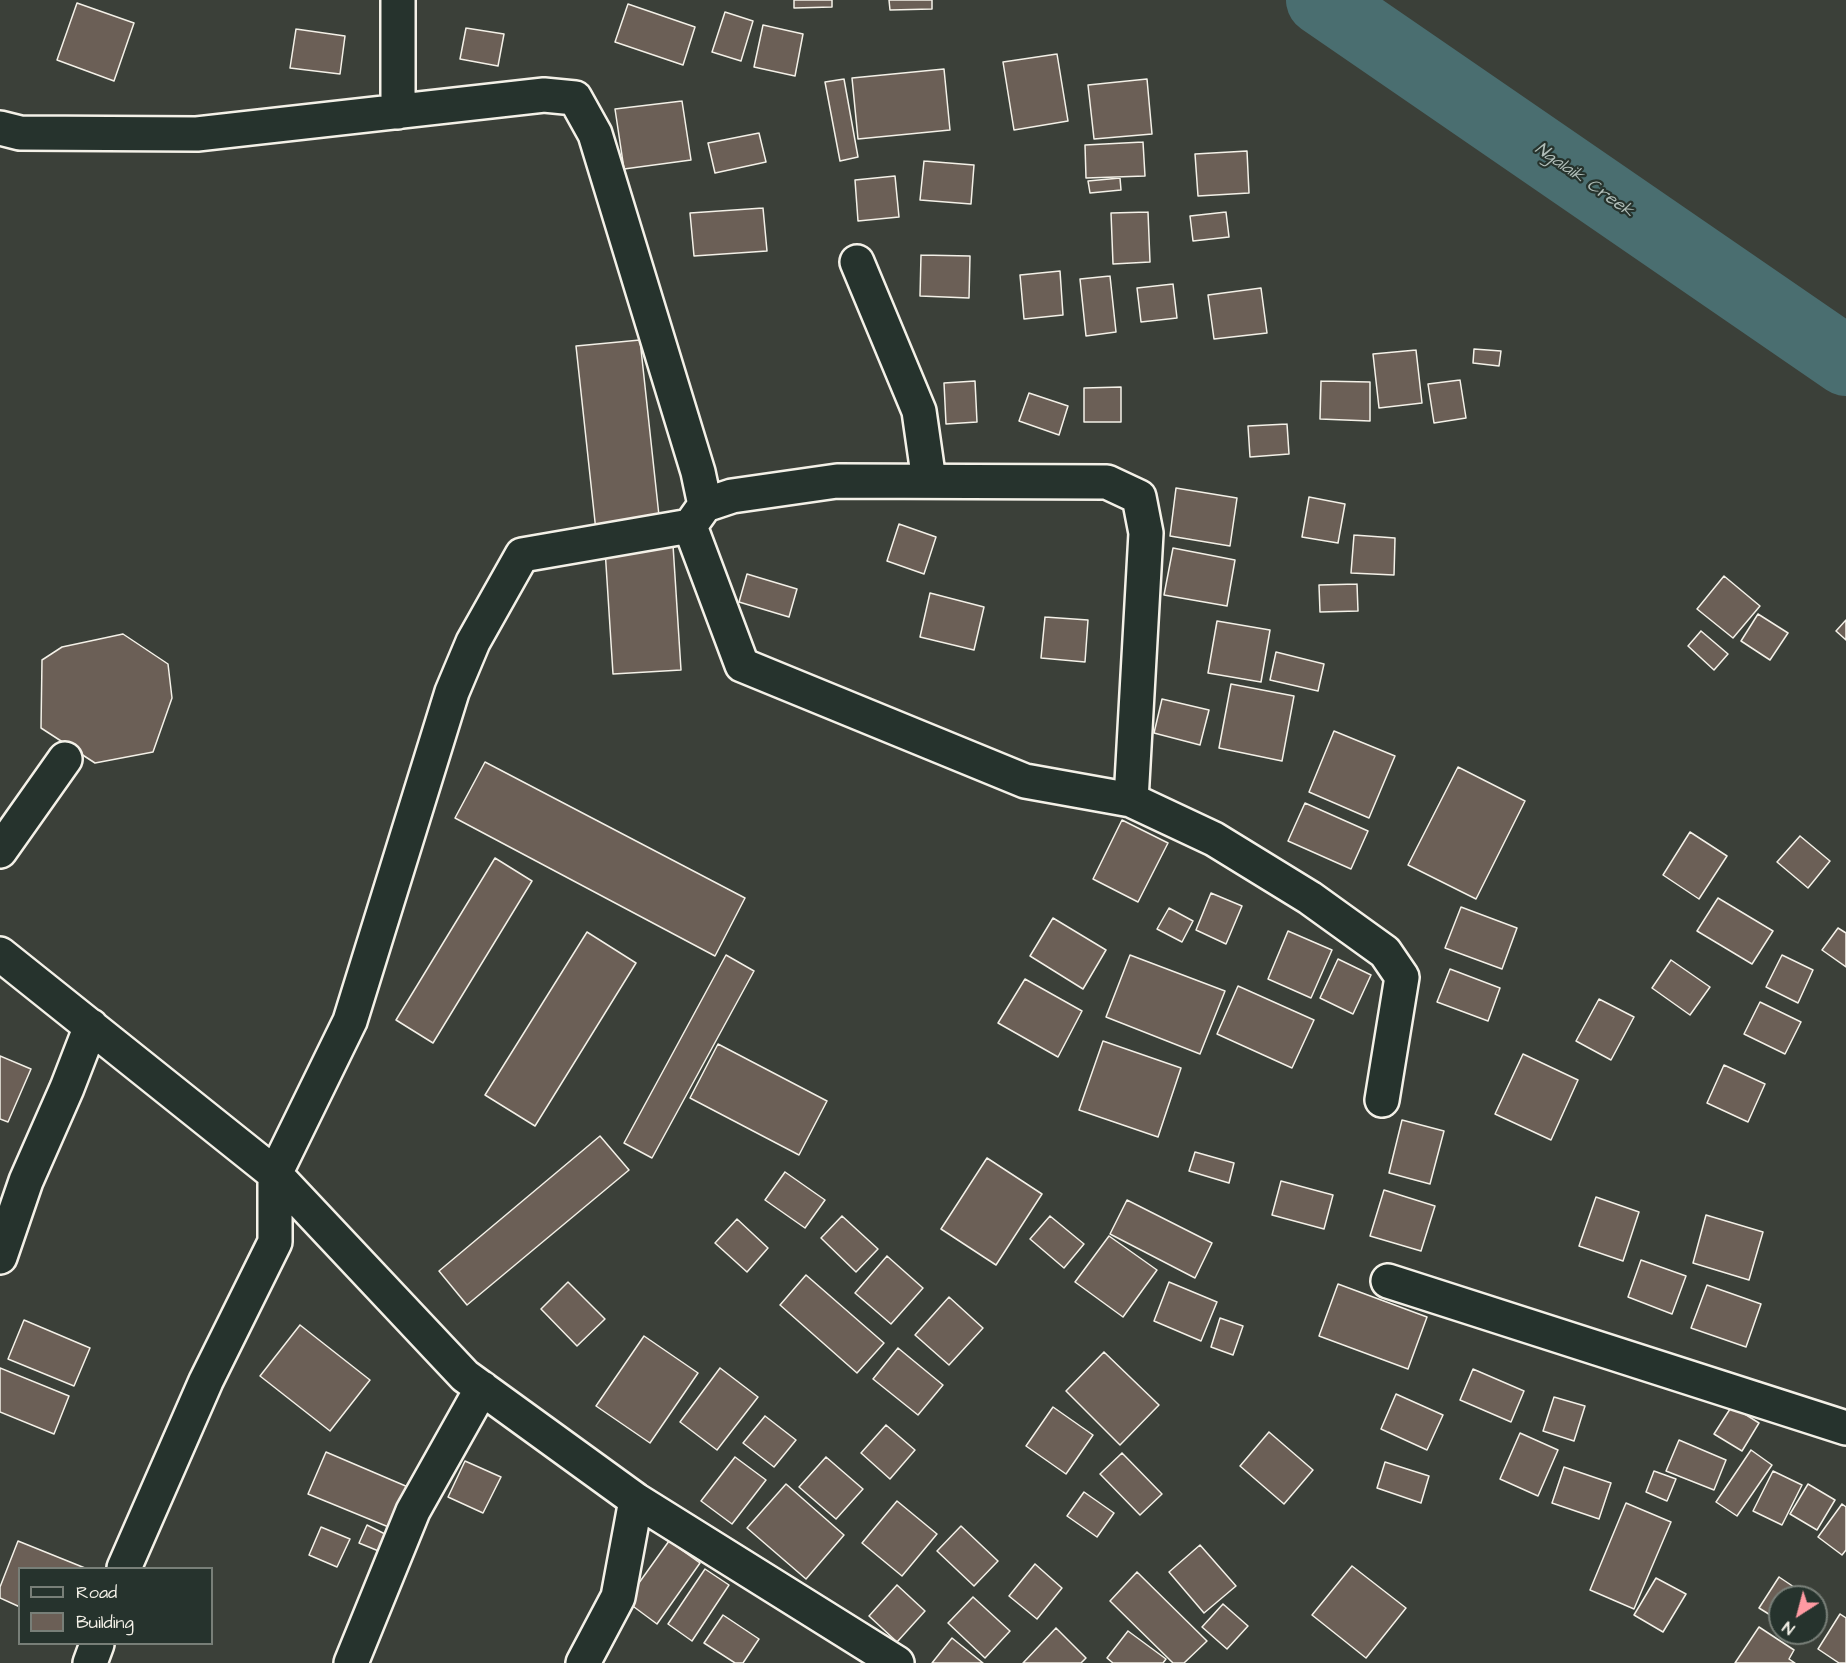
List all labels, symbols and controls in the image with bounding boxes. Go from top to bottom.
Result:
water label: Ngalaik Creek [1530,139,1638,223]
legend [18,1567,213,1645]
text: Road [76,1580,117,1605]
north arrow [1768,1585,1828,1645]
text: Building [76,1610,134,1635]
text: N [1778,1616,1799,1640]

